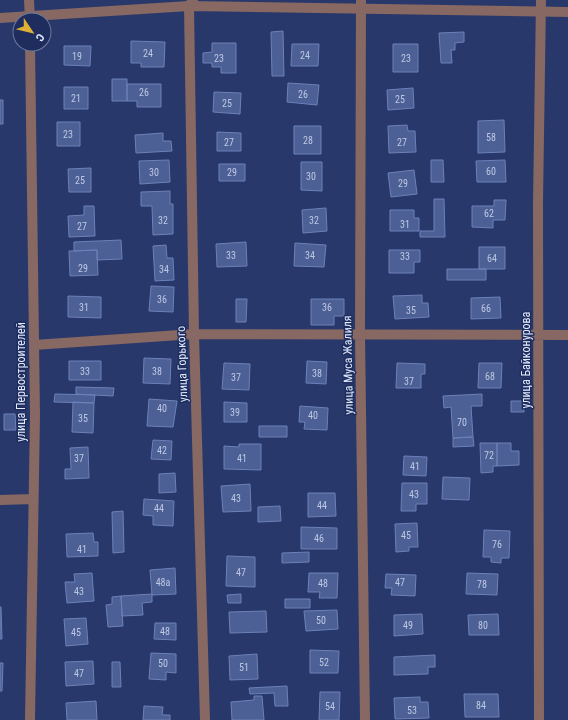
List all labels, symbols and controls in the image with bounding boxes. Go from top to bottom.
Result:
north arrow [12,12,52,52]
text: С [33,31,47,44]
house number: 24 [143,48,153,59]
house number: 24 [300,50,310,61]
house number: 19 [72,51,82,62]
house number: 23 [214,53,224,64]
house number: 23 [401,53,411,64]
house number: 26 [139,87,149,98]
house number: 26 [298,89,308,100]
house number: 21 [71,93,81,104]
house number: 25 [395,94,405,105]
house number: 25 [222,98,232,109]
house number: 23 [63,129,73,140]
house number: 58 [486,132,496,143]
house number: 28 [303,135,313,146]
house number: 27 [224,137,234,148]
house number: 27 [397,137,407,148]
house number: 60 [486,166,496,177]
house number: 30 [149,167,159,178]
house number: 29 [227,167,237,178]
house number: 30 [306,171,316,182]
house number: 25 [75,175,85,186]
house number: 29 [398,178,408,189]
house number: 62 [484,208,494,219]
house number: 32 [158,215,168,226]
house number: 32 [309,215,319,226]
house number: 31 [400,219,410,230]
house number: 27 [77,221,87,232]
house number: 33 [226,250,236,261]
house number: 34 [305,250,315,261]
house number: 33 [400,251,410,262]
house number: 64 [487,253,497,264]
house number: 29 [78,263,88,274]
house number: 34 [159,264,169,275]
house number: 36 [157,294,167,305]
house number: 31 [79,302,89,313]
house number: 36 [322,302,332,313]
house number: 66 [481,303,491,314]
house number: 35 [406,305,416,316]
street label: улица Байконурова [519,311,533,408]
street label: улица Муса Жалиля [340,315,356,415]
street label: улица Первостроителей [14,322,28,442]
street label: улица Горького [174,326,190,402]
house number: 33 [80,366,90,377]
house number: 38 [152,366,162,377]
house number: 38 [312,368,322,379]
house number: 68 [485,371,495,382]
house number: 37 [231,372,241,383]
house number: 37 [404,376,414,387]
house number: 40 [157,403,167,414]
house number: 39 [230,407,240,418]
house number: 40 [308,410,318,421]
house number: 35 [78,413,88,424]
house number: 70 [457,417,467,428]
house number: 42 [157,445,167,456]
house number: 72 [484,450,494,461]
house number: 37 [74,453,84,464]
house number: 41 [237,453,247,464]
house number: 41 [410,461,420,472]
house number: 43 [409,489,419,500]
house number: 43 [231,493,241,504]
house number: 44 [317,500,327,511]
house number: 44 [154,503,164,514]
house number: 45 [401,530,411,541]
house number: 46 [314,533,324,544]
house number: 76 [492,539,502,550]
house number: 41 [77,544,87,555]
house number: 47 [236,567,246,578]
house number: 48а [156,577,171,588]
house number: 47 [395,577,405,588]
house number: 48 [318,578,328,589]
house number: 78 [477,579,487,590]
house number: 43 [74,586,84,597]
house number: 50 [316,615,326,626]
house number: 49 [403,620,413,631]
house number: 80 [478,620,488,631]
house number: 48 [160,626,170,637]
house number: 45 [71,627,81,638]
house number: 52 [319,657,329,668]
house number: 50 [158,658,168,669]
house number: 51 [239,662,249,673]
house number: 47 [74,668,84,679]
house number: 84 [476,700,486,711]
house number: 54 [325,701,335,712]
house number: 53 [407,705,417,716]

